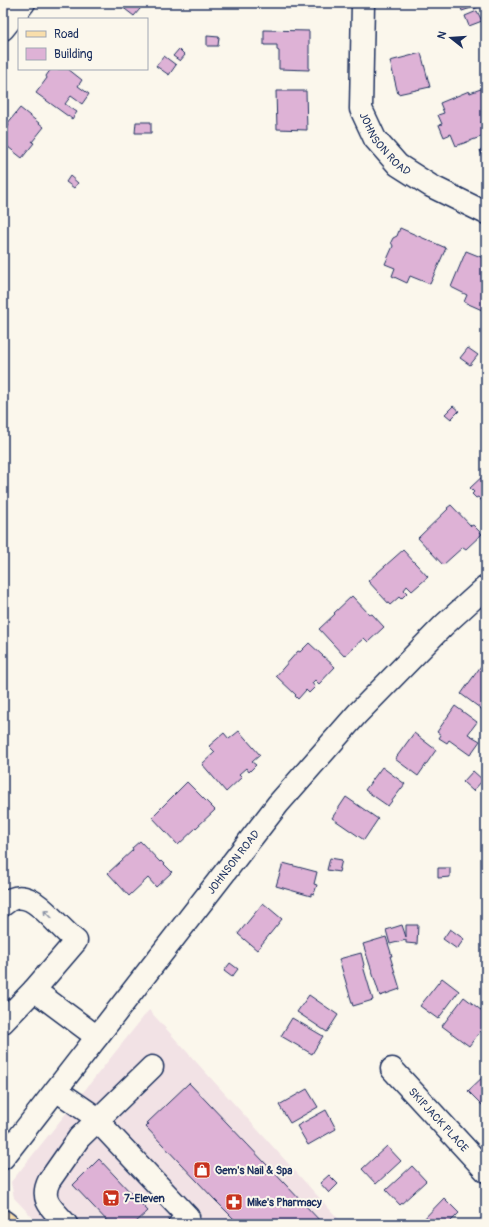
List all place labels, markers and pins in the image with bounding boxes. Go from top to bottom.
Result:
shop icon: Gem's Nail & Spa [192,1160,212,1180]
place label: Gem's Nail & Spa [215,1164,292,1177]
supermarket icon: 7-Eleven [101,1188,121,1208]
place label: 7-Eleven [124,1192,165,1205]
pharmacy icon: Mike's Pharmacy [224,1192,244,1212]
place label: Mike's Pharmacy [247,1196,322,1209]

